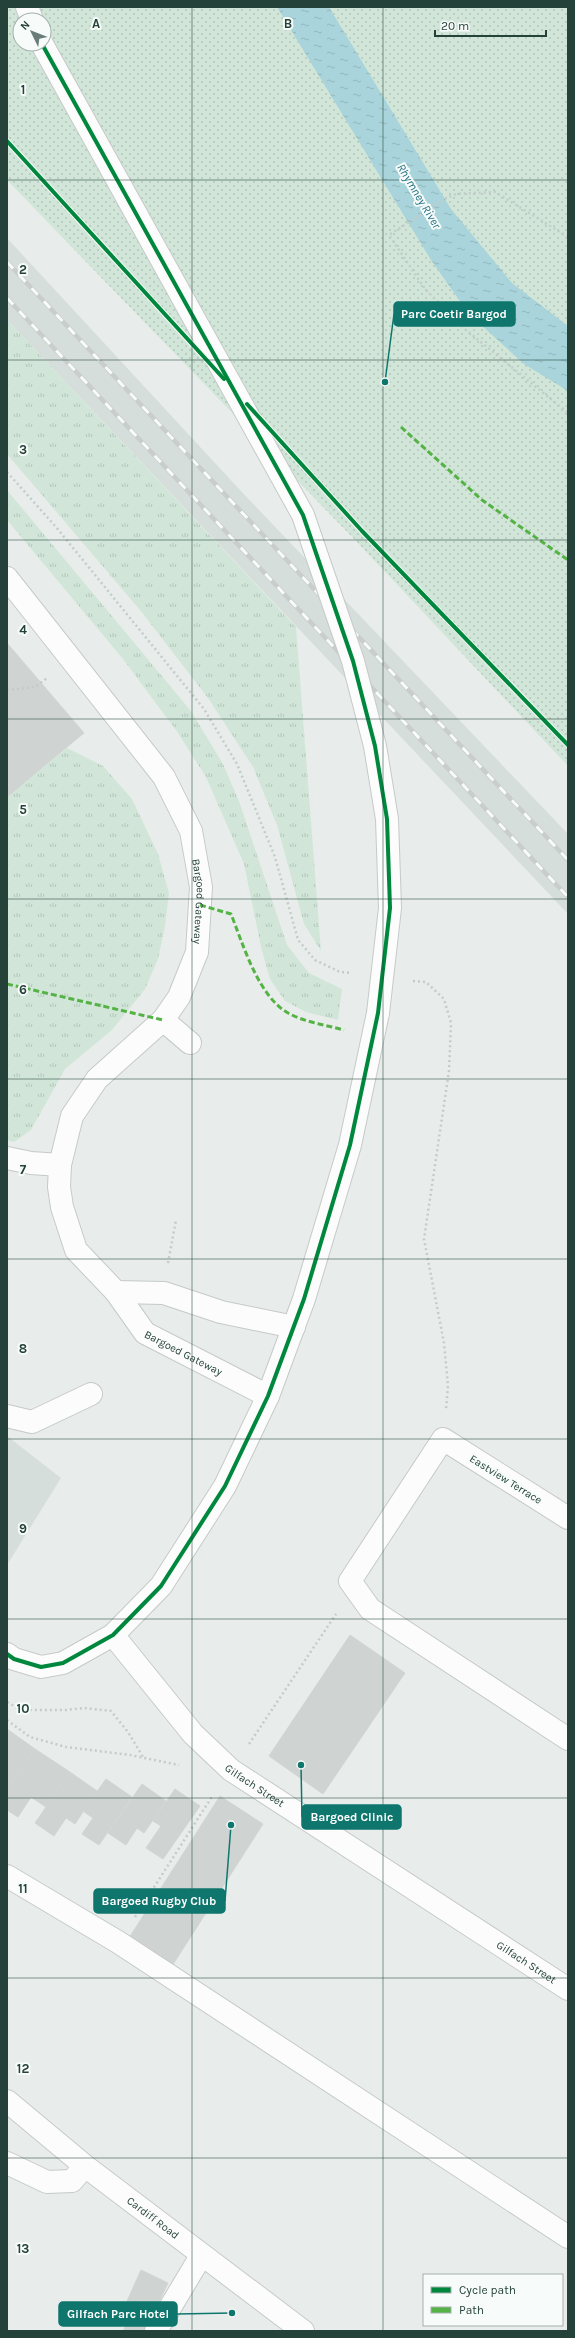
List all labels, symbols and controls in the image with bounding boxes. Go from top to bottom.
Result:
north arrow [12,12,52,52]
scale bar [435,12,546,38]
text: A [92,16,100,31]
text: B [284,16,292,31]
text: N [18,18,32,33]
text: 20 m [441,19,469,33]
text: 1 [21,82,25,97]
water label: Rhymney River [394,161,444,232]
text: 2 [19,262,27,277]
callout: Parc Coetir Bargod [394,302,515,326]
text: Parc Coetir Bargod [401,307,507,321]
text: 3 [19,442,27,457]
text: 4 [19,622,27,637]
text: 5 [19,802,27,817]
street label: Bargoed Gateway [189,858,207,944]
text: 6 [19,982,27,997]
text: 7 [20,1162,27,1177]
street label: Bargoed Gateway [142,1328,225,1379]
text: 8 [19,1341,27,1356]
street label: Eastview Terrace [467,1452,545,1507]
text: 9 [19,1521,27,1536]
text: 10 [17,1701,29,1716]
street label: Gilfach Street [222,1762,287,1810]
callout: Bargoed Clinic [302,1805,401,1829]
text: Bargoed Clinic [311,1810,393,1824]
text: 11 [18,1881,28,1896]
callout: Bargoed Rugby Club [94,1889,225,1913]
text: Bargoed Rugby Club [102,1894,216,1908]
street label: Gilfach Street [494,1938,558,1987]
text: 12 [17,2061,29,2076]
street label: Cardiff Road [124,2194,182,2242]
text: 13 [17,2241,29,2256]
legend [423,2274,563,2326]
text: Cycle path [459,2283,516,2297]
callout: Gilfach Parc Hotel [59,2302,177,2326]
text: Path [459,2303,484,2317]
text: Gilfach Parc Hotel [67,2307,169,2321]

